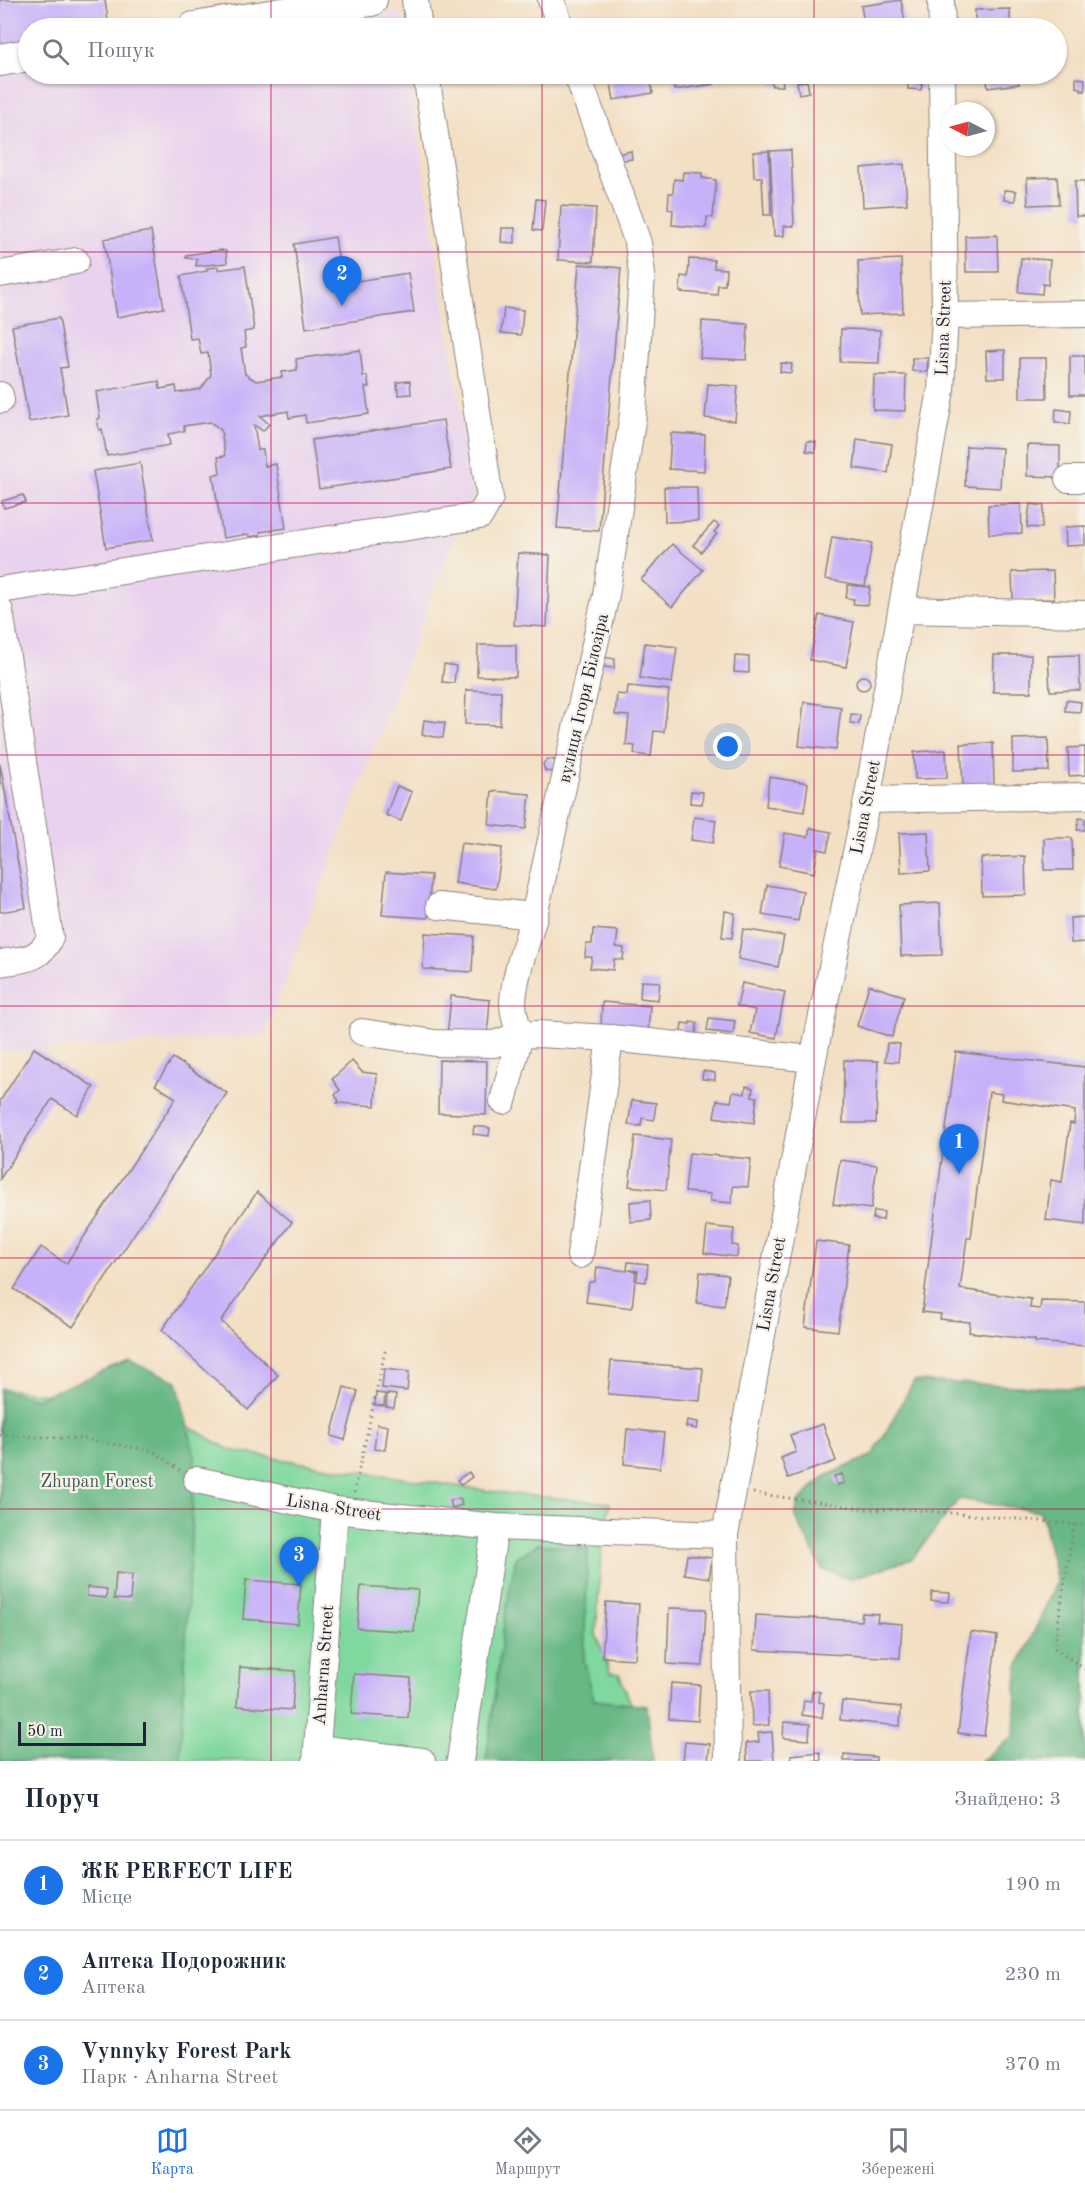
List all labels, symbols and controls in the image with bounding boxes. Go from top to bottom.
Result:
search box [18,18,1067,84]
icon: search [39,35,72,68]
text: Пошук [87,40,155,62]
north arrow [941,102,995,156]
pin: 2 [322,256,362,306]
street label: Lisna Street [933,280,955,376]
street label: вулиця Ігоря Білозіра [556,612,612,785]
your location [713,732,742,761]
street label: Lisna Street [848,758,884,856]
pin: 1 [940,1124,978,1174]
street label: Lisna Street [755,1235,789,1333]
park label: Zhupan Forest [40,1473,154,1491]
street label: Lisna Street [285,1492,383,1524]
pin: 3 [280,1538,318,1587]
street label: Anharna Street [311,1604,337,1726]
scale bar [18,1719,146,1746]
text: 50 m [27,1724,63,1740]
text: Поруч [24,1787,100,1813]
text: Знайдено: 3 [954,1790,1061,1810]
text: ЖК PERFECT LIFE [81,1861,292,1883]
text: 1 [38,1875,49,1895]
text: 190 m [1005,1875,1061,1895]
text: Місце [81,1888,132,1908]
text: Аптека Подорожник [81,1951,286,1973]
text: 2 [38,1965,49,1985]
text: 230 m [1005,1965,1061,1985]
text: Аптека [81,1978,146,1998]
text: Vynnyky Forest Park [81,2041,291,2063]
text: 3 [38,2055,49,2075]
text: 370 m [1005,2055,1061,2075]
text: Парк · Anharna Street [81,2068,278,2088]
tab: Карта [151,2124,194,2180]
tab: Маршрут [495,2124,561,2180]
tab: Збережені [862,2124,934,2180]

